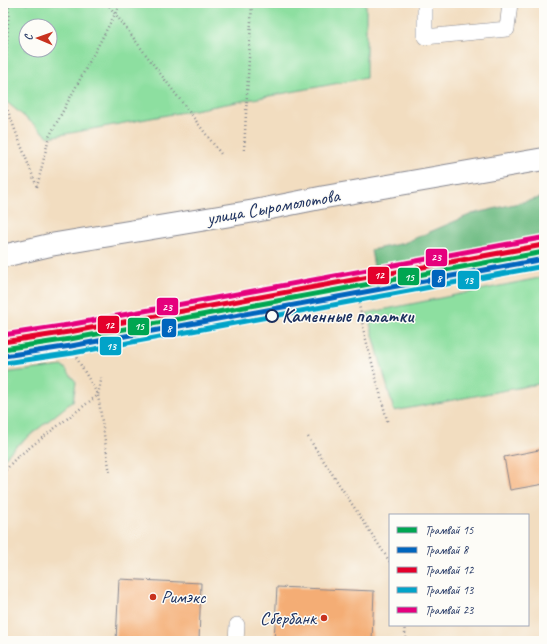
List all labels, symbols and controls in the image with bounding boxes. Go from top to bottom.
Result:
north arrow [18,18,58,58]
text: С [21,33,35,41]
street label: улица Сыромолотова [204,183,343,231]
line badge: 23 [425,248,448,267]
text: 23 [431,250,442,264]
line badge: 12 [367,266,390,285]
line badge: 15 [397,267,420,286]
text: 12 [374,268,385,282]
line badge: 8 [431,269,446,288]
text: 15 [404,270,415,284]
line badge: 13 [457,270,480,290]
text: 8 [437,271,444,285]
text: 13 [463,273,474,287]
line badge: 23 [156,297,179,316]
text: 23 [162,300,173,314]
place label: Каменные палатки [282,304,415,328]
marker: Каменные палатки [265,309,279,323]
line badge: 12 [97,315,120,334]
line badge: 15 [127,317,150,336]
text: 12 [104,318,115,332]
line badge: 8 [161,318,177,338]
text: 15 [134,319,145,333]
text: 8 [167,321,174,335]
line badge: 13 [99,336,122,356]
text: 13 [106,339,117,353]
legend [389,514,529,626]
text: Трамвай 15 [425,522,474,538]
text: Трамвай 8 [425,542,470,558]
text: Трамвай 12 [425,562,475,578]
text: Трамвай 13 [425,582,475,598]
place label: Римэкс [161,585,207,609]
marker: Римэкс [148,592,158,602]
text: Трамвай 23 [425,602,475,618]
place label: Сбербанк [260,606,318,630]
marker: Сбербанк [319,613,329,623]

